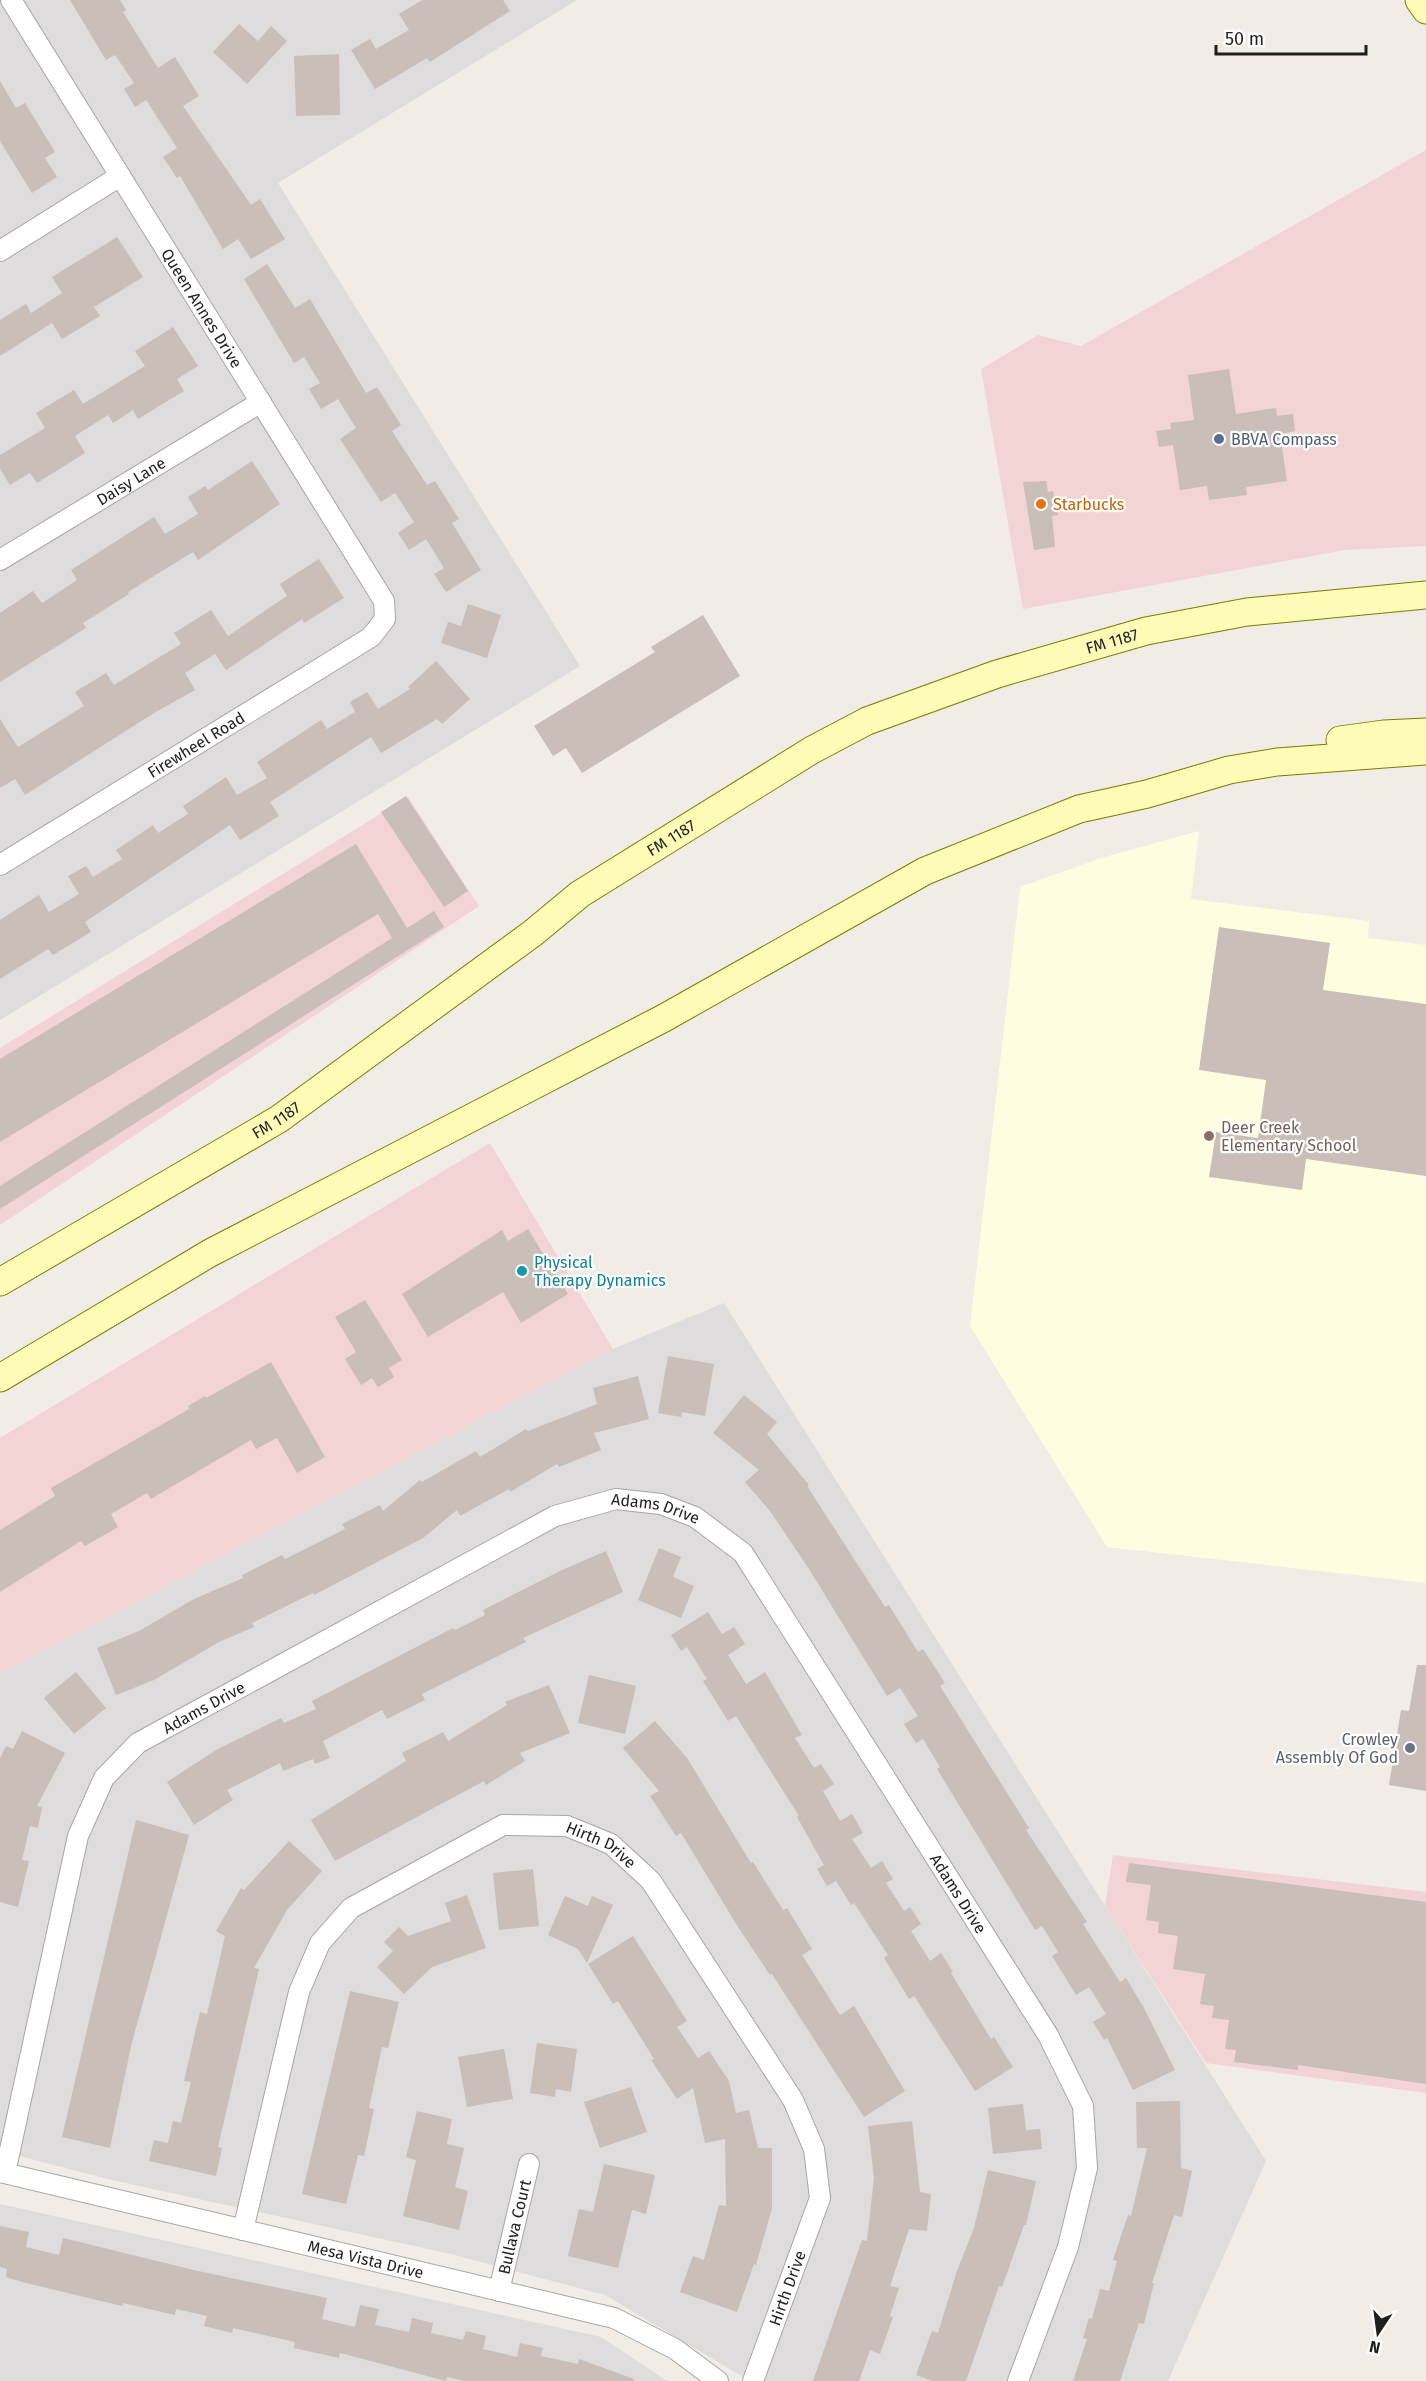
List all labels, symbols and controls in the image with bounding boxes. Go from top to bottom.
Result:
scale bar [1216,18,1366,56]
text: 50 m [1225,28,1264,50]
street label: Queen Annes Drive [157,245,246,372]
place label: BBVA Compass [1231,430,1337,449]
marker: BBVA Compass [1212,432,1226,446]
street label: Daisy Lane [93,453,169,509]
place label: Starbucks [1053,495,1124,514]
marker: Starbucks [1034,497,1048,511]
street label: FM 1187 [1084,625,1140,658]
street label: Firewheel Road [144,708,248,782]
street label: FM 1187 [643,816,699,860]
street label: FM 1187 [249,1098,304,1143]
place label: Deer Creek Elementary School [1221,1118,1357,1155]
marker: Deer Creek Elementary School [1202,1129,1216,1143]
place label: Physical Therapy Dynamics [534,1253,666,1290]
marker: Physical Therapy Dynamics [515,1264,529,1278]
street label: Adams Drive [610,1490,702,1528]
street label: Adams Drive [160,1678,248,1738]
place label: Crowley Assembly Of God [1276,1730,1398,1767]
marker: Crowley Assembly Of God [1403,1741,1417,1755]
street label: Hirth Drive [563,1818,640,1872]
street label: Adams Drive [926,1851,990,1937]
street label: Bullava Court [494,2177,535,2276]
street label: Mesa Vista Drive [306,2237,426,2282]
street label: Hirth Drive [765,2248,810,2328]
north arrow [1348,2303,1408,2363]
text: N [1367,2337,1382,2358]

